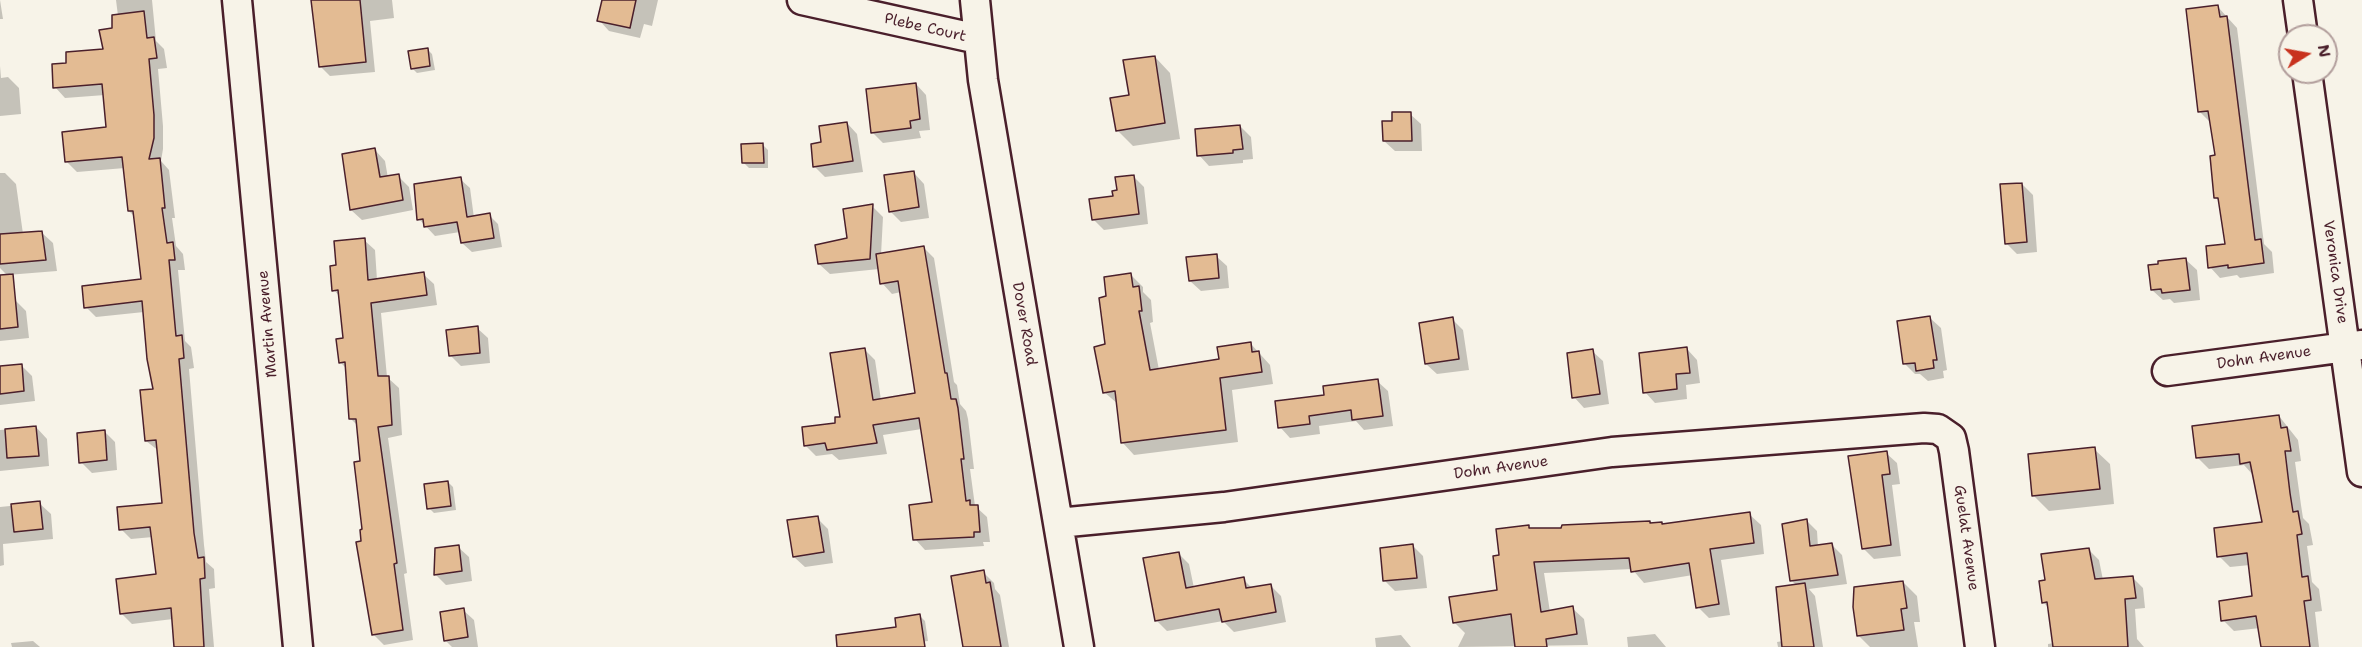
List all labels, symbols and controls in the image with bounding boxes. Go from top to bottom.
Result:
street label: Plebe Court [882,10,968,46]
north arrow [2278,24,2338,84]
text: N [2313,43,2336,59]
street label: Veronica Drive [2319,219,2351,325]
street label: Martin Avenue [254,270,282,378]
street label: Dover Road [1008,281,1040,367]
street label: Dohn Avenue [2216,342,2312,374]
street label: Dohn Avenue [1453,452,1549,484]
street label: Guelat Avenue [1950,484,1982,592]

